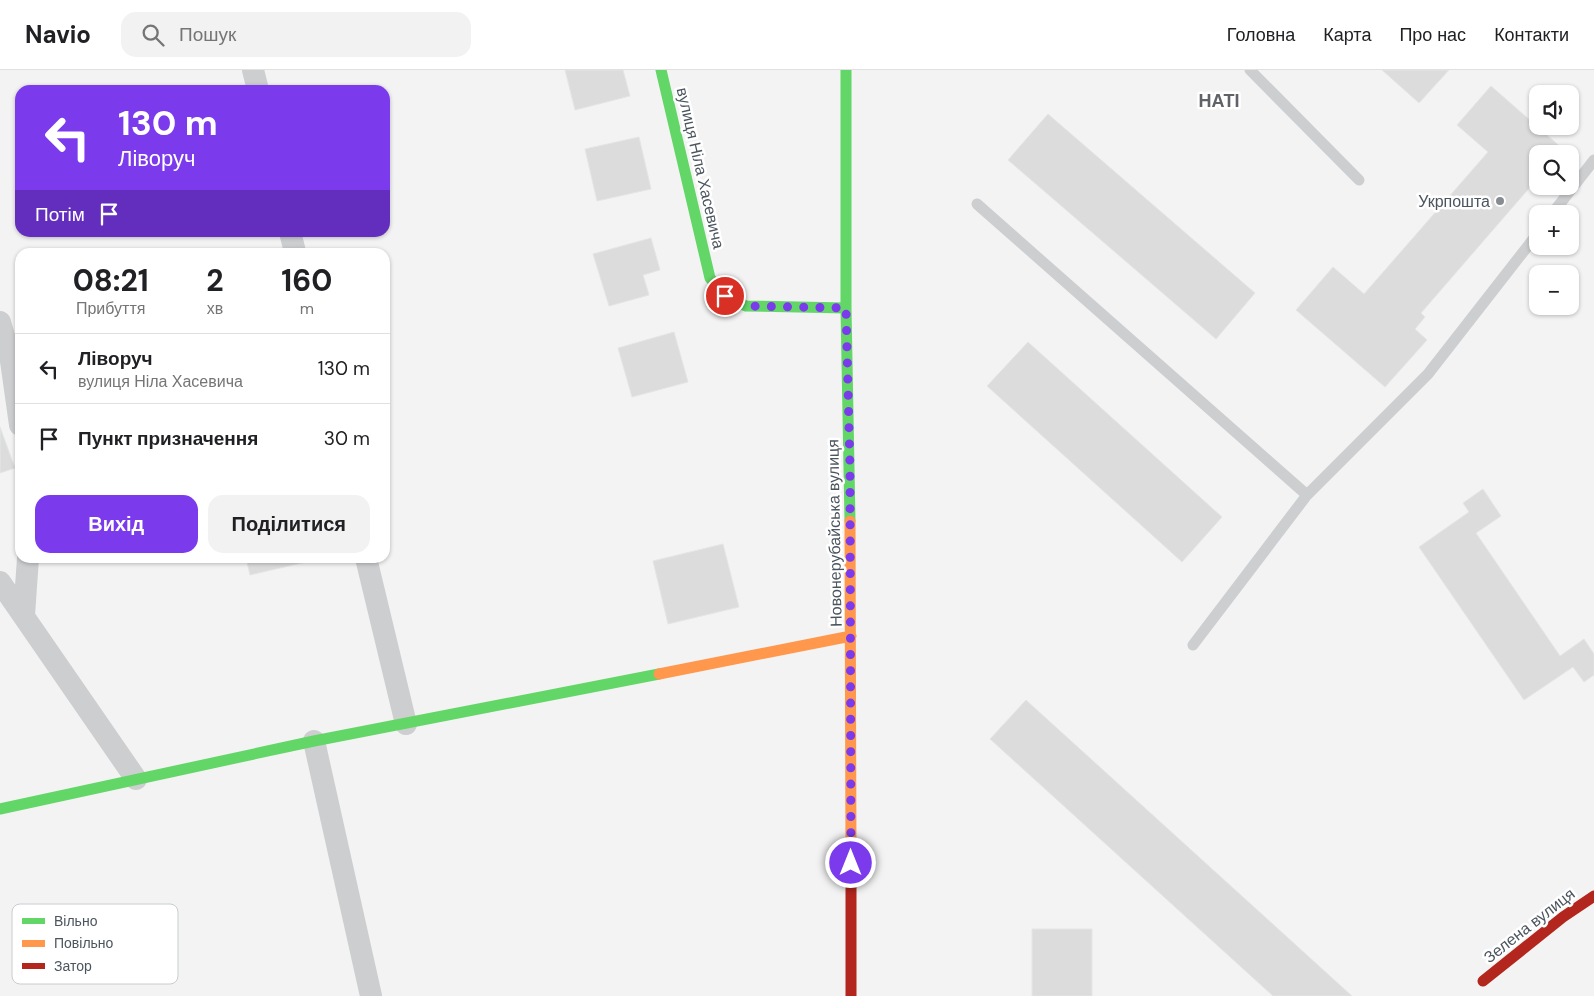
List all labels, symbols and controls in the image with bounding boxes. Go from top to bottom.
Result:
search box [121,12,471,57]
text: Navio [25,19,91,50]
icon: search [139,21,167,49]
text: Пошук [179,22,236,47]
text: Головна [1227,23,1295,47]
text: Карта [1323,23,1371,47]
text: Про нас [1399,23,1466,47]
text: Контакти [1494,23,1569,47]
street label: вулиця Ніла Хасевича [672,85,729,251]
map controls [1529,85,1579,315]
button: sound [1529,85,1579,135]
district label: НАТІ [1198,89,1240,113]
text: 130 m [118,100,218,146]
icon: left [35,105,100,170]
text: Ліворуч [118,144,195,173]
button: search [1529,145,1579,195]
place label: Укрпошта [1418,191,1490,212]
marker: Укрпошта [1494,195,1506,207]
icon: arrive [95,200,123,228]
text: Потім [35,202,85,227]
button: + [1529,205,1579,255]
text: 08:21 [73,261,149,300]
text: 2 [206,261,224,300]
text: 160 [281,261,332,300]
button: − [1529,265,1579,315]
pin [704,275,746,317]
icon: arrive [711,282,739,310]
text: Прибуття [76,298,145,319]
text: хв [207,298,223,319]
text: m [300,298,314,319]
text: Ліворуч [78,346,153,371]
icon: left [35,355,63,383]
text: 130 m [318,356,370,381]
text: вулиця Ніла Хасевича [78,371,243,392]
icon: arrive [35,425,63,453]
text: Пункт призначення [78,426,258,451]
text: 30 m [324,426,370,451]
street label: Новонерубайська вулиця [822,439,847,627]
button: Вихід [35,495,198,553]
button: Поділитися [208,495,370,553]
position arrow [824,836,876,888]
street label: Зелена вулиця [1479,883,1579,968]
legend [12,904,178,984]
text: Вільно [54,912,98,930]
text: Повільно [54,934,114,952]
text: Затор [54,957,92,975]

